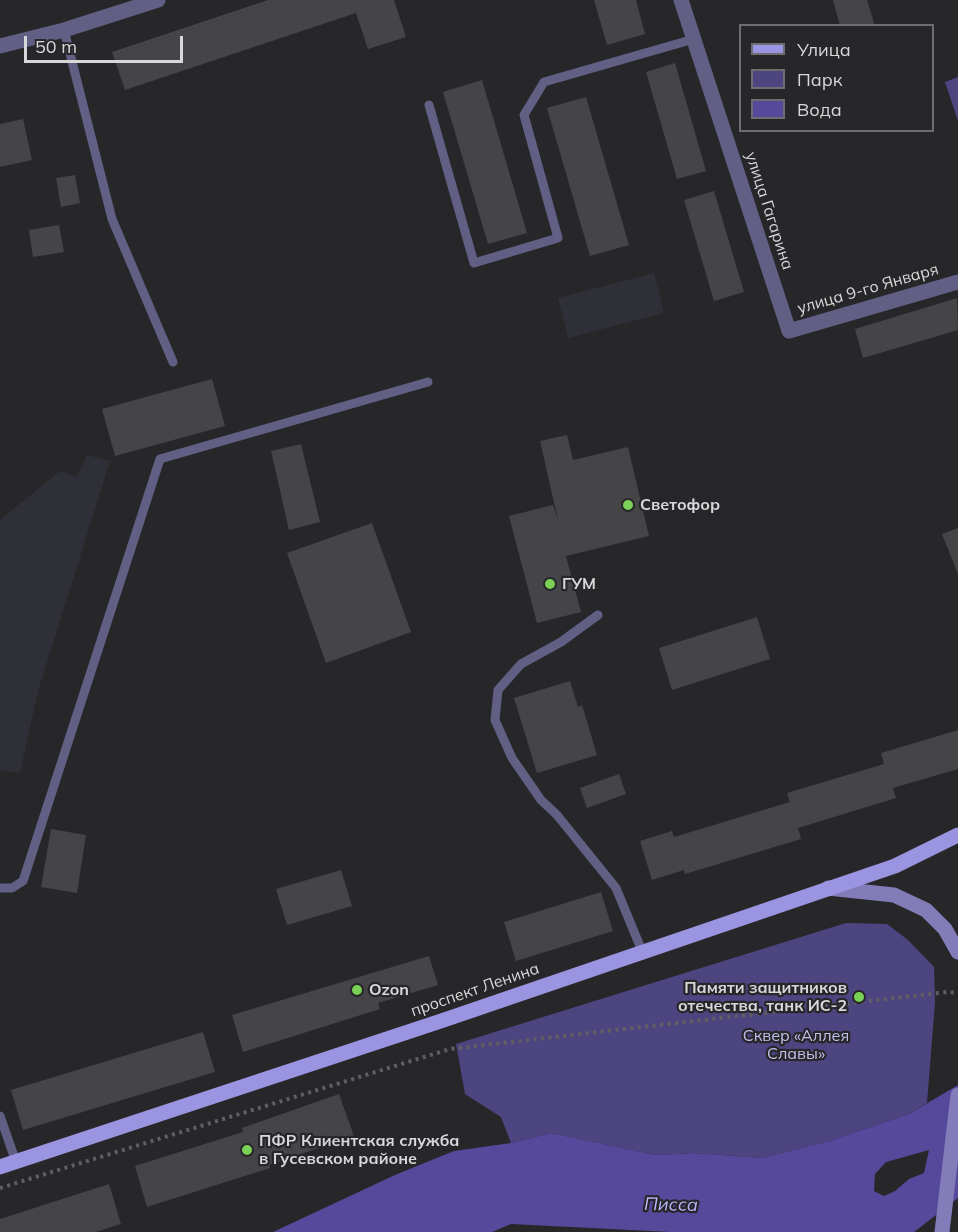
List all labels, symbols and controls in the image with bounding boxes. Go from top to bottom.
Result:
scale bar [27,24,186,62]
legend [739,24,934,132]
text: 50 m [35,35,77,58]
text: Улица [797,38,851,61]
text: Парк [797,68,842,91]
text: Вода [797,98,842,121]
street label: улица Гагарина [741,150,797,272]
street label: улица 9-го Января [795,260,941,318]
place label: Светофор [640,495,720,515]
marker: Светофор [621,498,635,512]
place label: ГУМ [562,574,596,594]
marker: ГУМ [543,577,557,591]
street label: проспект Ленина [408,959,542,1021]
place label: Памяти защитников отечества, танк ИС-2 [678,978,847,1016]
place label: Ozon [369,980,409,1000]
marker: Ozon [350,983,364,997]
marker: Памяти защитников отечества, танк ИС-2 [852,990,866,1004]
park label: Сквер «Аллея Славы» [743,1026,849,1064]
place label: ПФР Клиентская служба в Гусевском районе [259,1131,460,1169]
marker: ПФР Клиентская служба в Гусевском районе [240,1143,254,1157]
water label: Писса [644,1194,698,1216]

